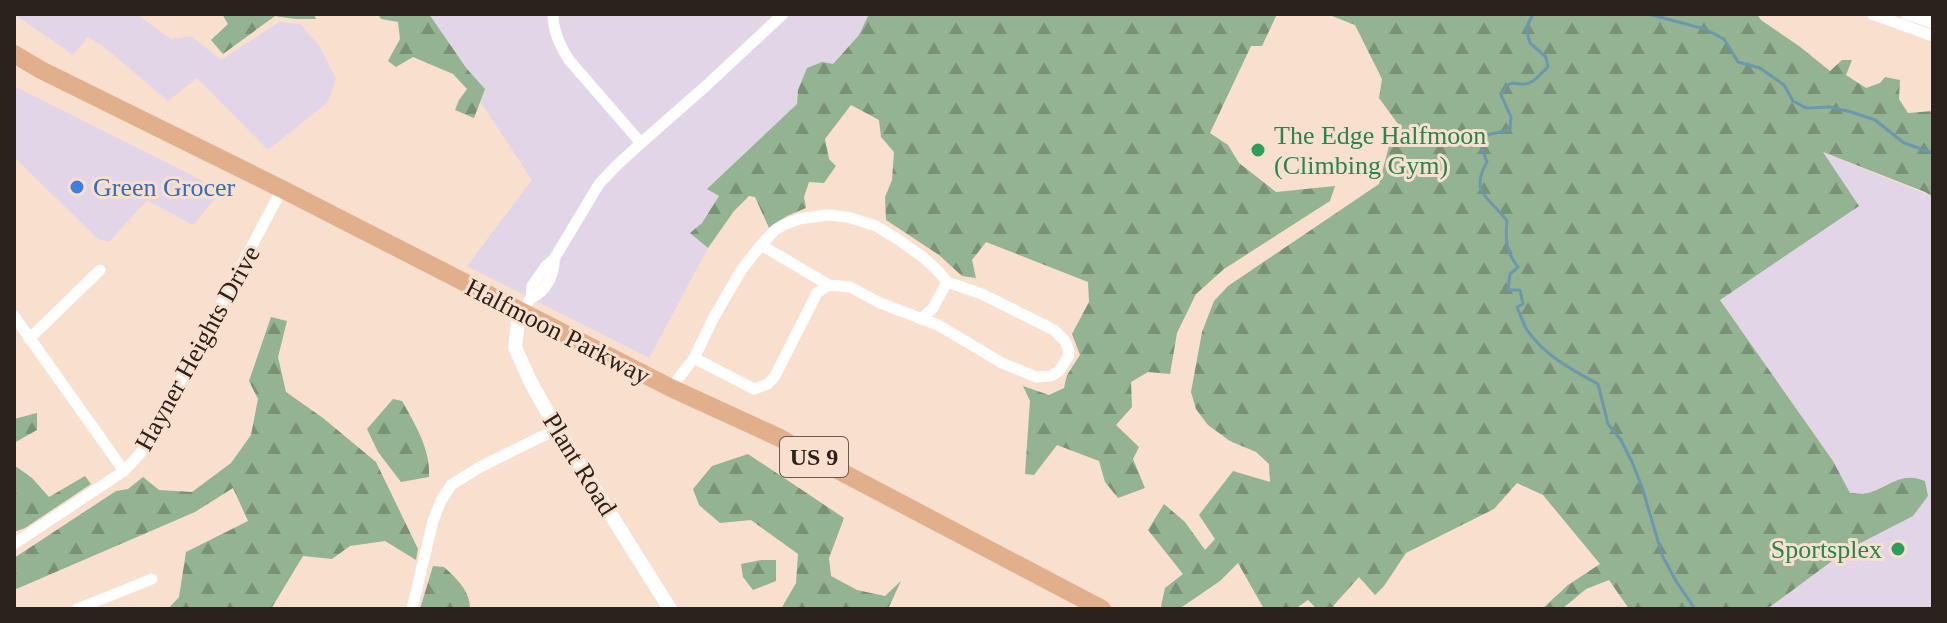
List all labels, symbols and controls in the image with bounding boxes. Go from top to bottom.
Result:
place label: The Edge Halfmoon (Climbing Gym) [1274,121,1486,180]
marker: The Edge Halfmoon (Climbing Gym) [1249,141,1267,159]
place label: Green Grocer [93,173,236,202]
marker: Green Grocer [68,178,86,196]
street label: Hayner Heights Drive [129,241,266,456]
street label: Halfmoon Parkway [461,272,655,390]
street label: Plant Road [537,408,622,521]
road number: US 9 [780,437,848,477]
place label: Sportsplex [1771,535,1882,564]
marker: Sportsplex [1889,540,1907,558]

